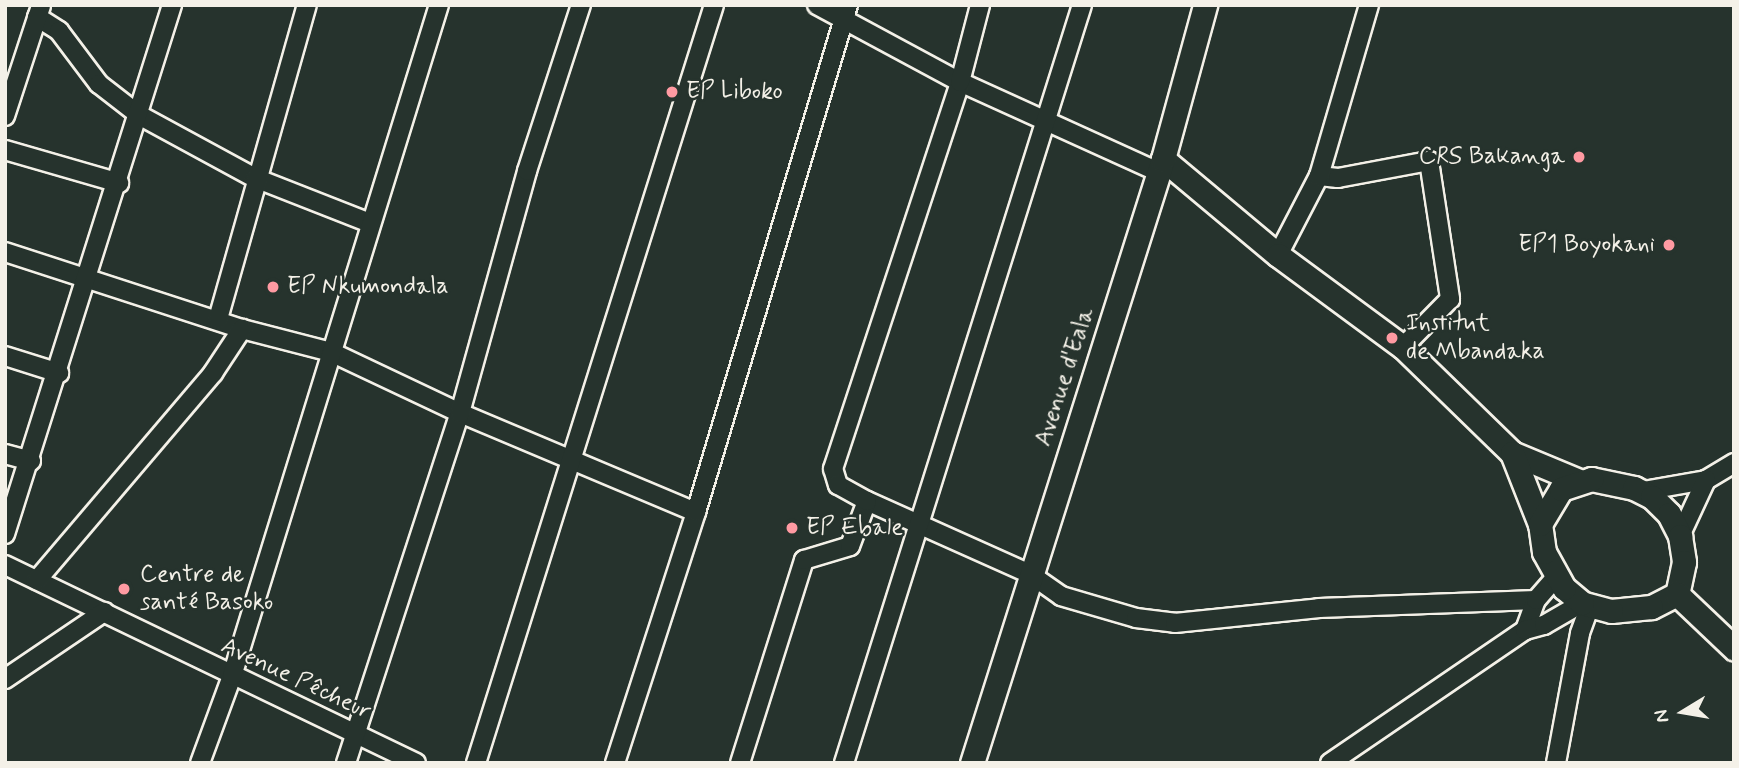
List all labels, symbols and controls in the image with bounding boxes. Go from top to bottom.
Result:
place label: EP Liboko [686,78,786,106]
marker: EP Liboko [664,84,680,100]
place label: CRS Bakanga [1419,143,1565,171]
marker: CRS Bakanga [1571,149,1587,165]
place label: EP1 Boyokani [1518,231,1655,259]
marker: EP1 Boyokani [1661,237,1677,253]
place label: EP Nkumondala [287,273,454,301]
marker: EP Nkumondala [265,279,281,295]
street label: Avenue d'Eala [1029,304,1101,450]
place label: Institut de Mbandaka [1406,310,1552,366]
marker: Institut de Mbandaka [1384,330,1400,346]
place label: EP Ebale [806,514,896,542]
marker: EP Ebale [784,520,800,536]
place label: Centre de santé Basoko [140,561,273,617]
marker: Centre de santé Basoko [114,579,134,599]
street label: Avenue Pêcheur [216,632,376,726]
north arrow [1648,677,1718,747]
text: N [1648,708,1675,725]

